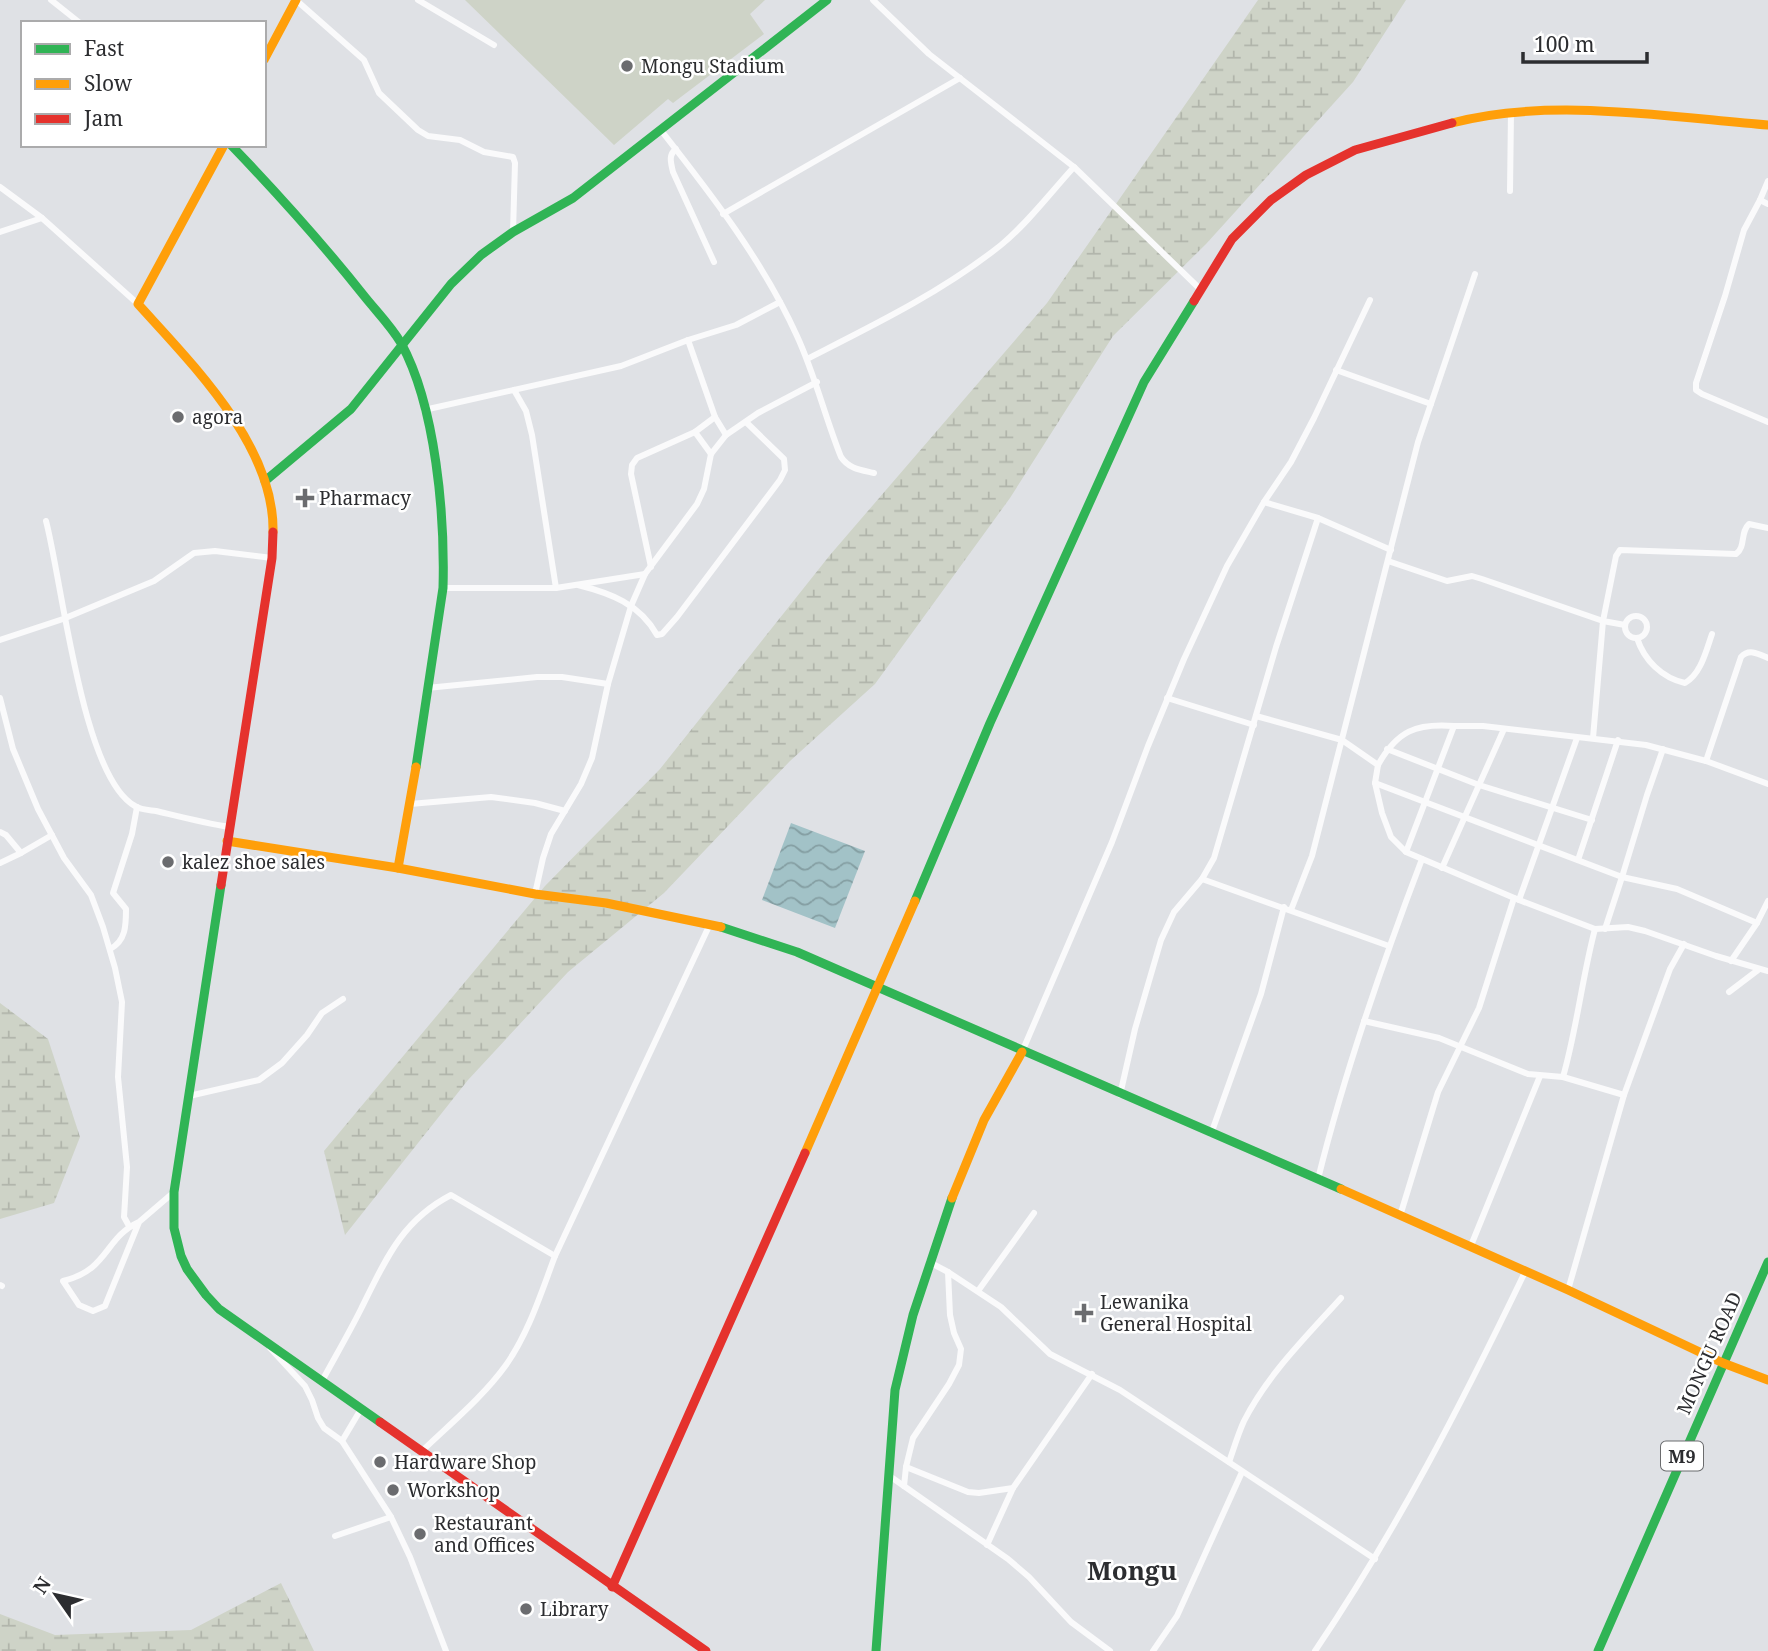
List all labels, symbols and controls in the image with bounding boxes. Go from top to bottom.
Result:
legend [21,21,266,147]
scale bar [1523,21,1647,65]
text: 100 m [1534,30,1595,58]
text: Fast [84,34,124,62]
place label: Mongu Stadium [641,53,785,79]
marker: Mongu Stadium [619,58,635,74]
text: Slow [84,69,133,97]
text: Jam [83,104,123,132]
place label: agora [192,404,243,430]
marker: agora [170,409,186,425]
place label: Pharmacy [319,485,411,511]
marker: Pharmacy [297,490,313,506]
place label: kalez shoe sales [182,849,325,875]
marker: kalez shoe sales [160,854,176,870]
street label: MONGU ROAD [1670,1288,1748,1418]
place label: Lewanika General Hospital [1100,1289,1252,1337]
marker: Lewanika General Hospital [1074,1303,1094,1323]
road number: M9 [1661,1442,1703,1470]
place label: Hardware Shop [394,1449,537,1475]
marker: Hardware Shop [372,1454,388,1470]
place label: Workshop [407,1477,500,1503]
marker: Workshop [385,1482,401,1498]
place label: Restaurant and Offices [434,1510,535,1558]
marker: Restaurant and Offices [412,1526,428,1542]
district label: Mongu [1087,1552,1177,1588]
north arrow [21,1560,91,1630]
text: N [27,1572,57,1599]
place label: Library [540,1596,609,1622]
marker: Library [518,1601,534,1617]

